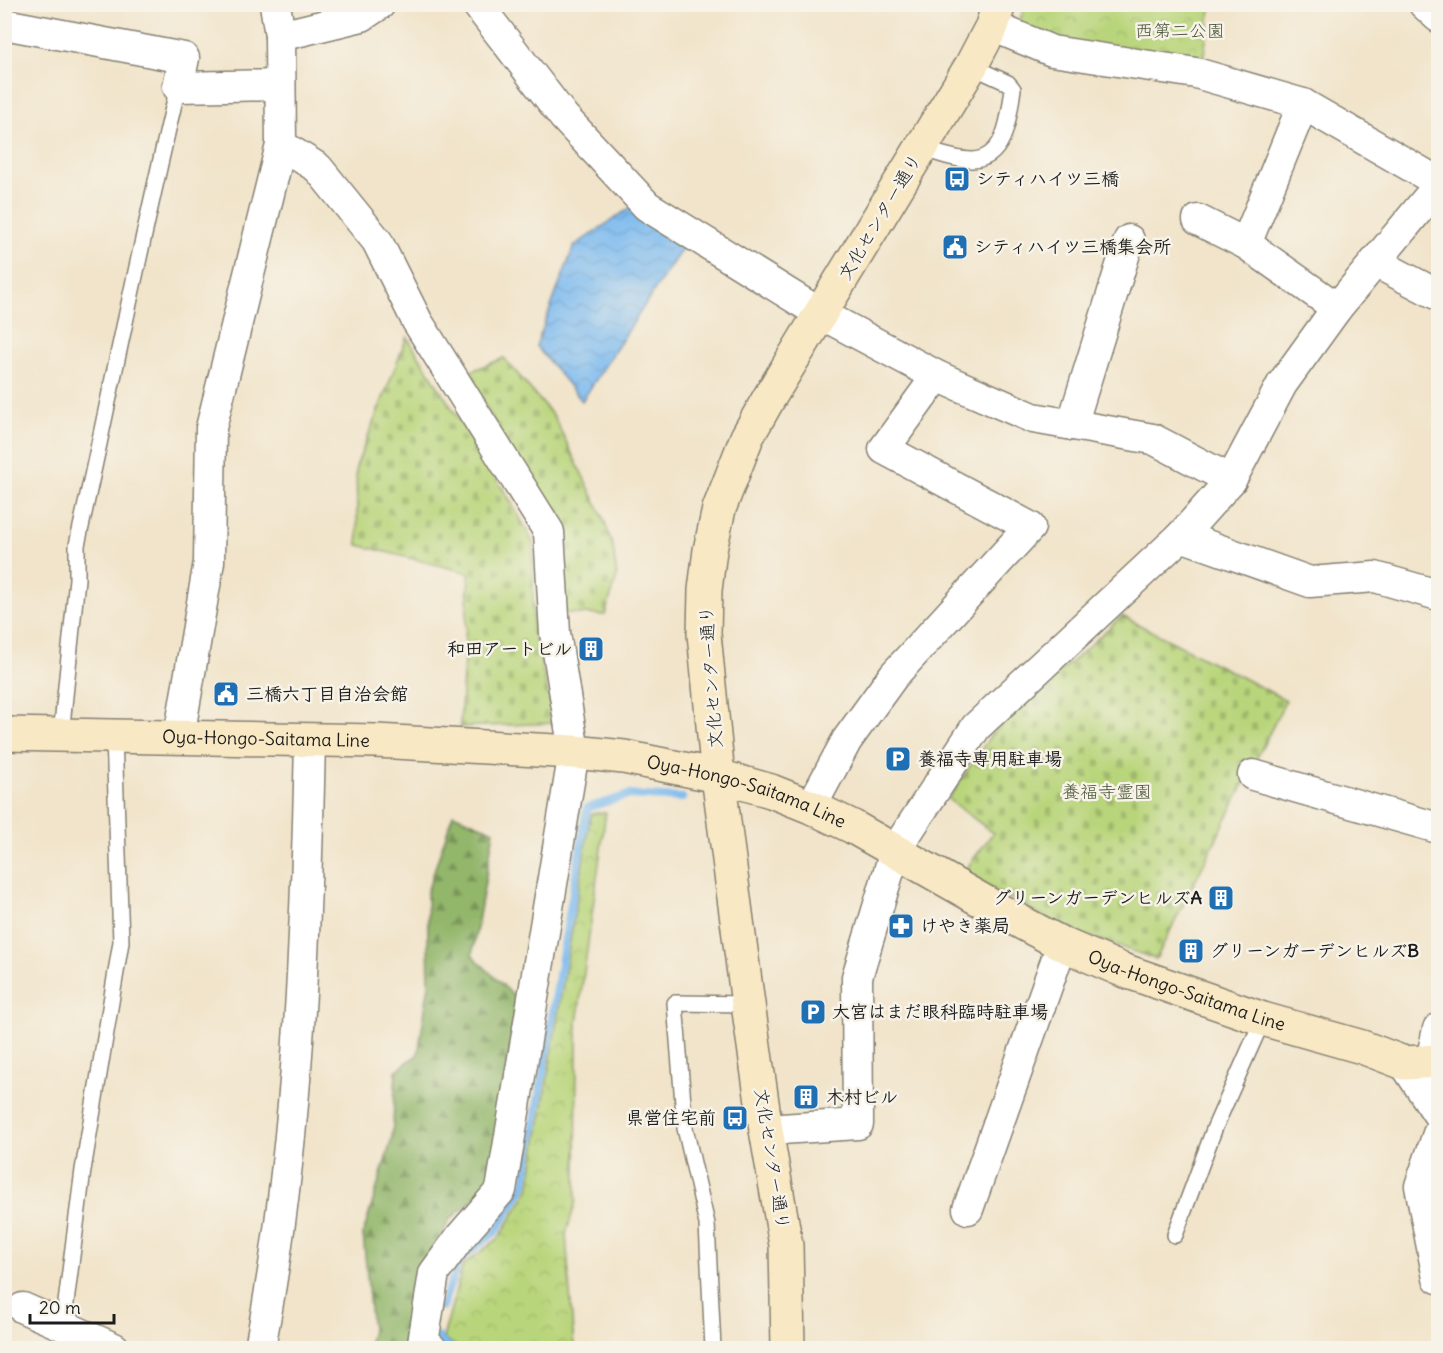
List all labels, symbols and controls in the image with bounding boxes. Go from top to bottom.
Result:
park label: 西第二公園 [1135,19,1225,42]
street label: 文化センター通り [833,149,926,284]
bus stop icon: シティハイツ三橋 [942,164,972,194]
place label: シティハイツ三橋 [976,167,1119,190]
public building icon: シティハイツ三橋集会所 [940,232,970,262]
place label: シティハイツ三橋集会所 [974,235,1171,258]
street label: 文化センター通り [694,605,727,749]
building icon: 和田アートビル [576,634,606,664]
place label: 和田アートビル [447,637,572,660]
public building icon: 三橋六丁目自治会館 [211,679,241,709]
place label: 三橋六丁目自治会館 [246,682,408,705]
street label: Oya-Hongo-Saitama Line [162,725,370,752]
parking icon: 養福寺専用駐車場 [883,744,913,774]
place label: 養福寺専用駐車場 [918,747,1062,770]
street label: Oya-Hongo-Saitama Line [645,750,850,833]
park label: 養福寺霊園 [1062,780,1152,803]
building icon: グリーンガーデンヒルズA [1206,883,1236,913]
place label: グリーンガーデンヒルズA [993,886,1202,909]
pharmacy icon: けやき薬局 [886,911,916,941]
place label: けやき薬局 [920,914,1010,937]
building icon: グリーンガーデンヒルズB [1176,936,1206,966]
place label: グリーンガーデンヒルズB [1210,939,1419,962]
street label: Oya-Hongo-Saitama Line [1085,945,1288,1036]
parking icon: 大宮はまだ眼科臨時駐車場 [798,997,828,1027]
place label: 大宮はまだ眼科臨時駐車場 [832,1000,1048,1023]
building icon: 木村ビル [791,1082,821,1112]
place label: 木村ビル [826,1085,898,1108]
street label: 文化センター通り [750,1086,795,1231]
bus stop icon: 県営住宅前 [720,1103,750,1133]
place label: 県営住宅前 [626,1106,716,1129]
scale bar [30,1287,114,1325]
text: 20 m [39,1296,81,1319]

